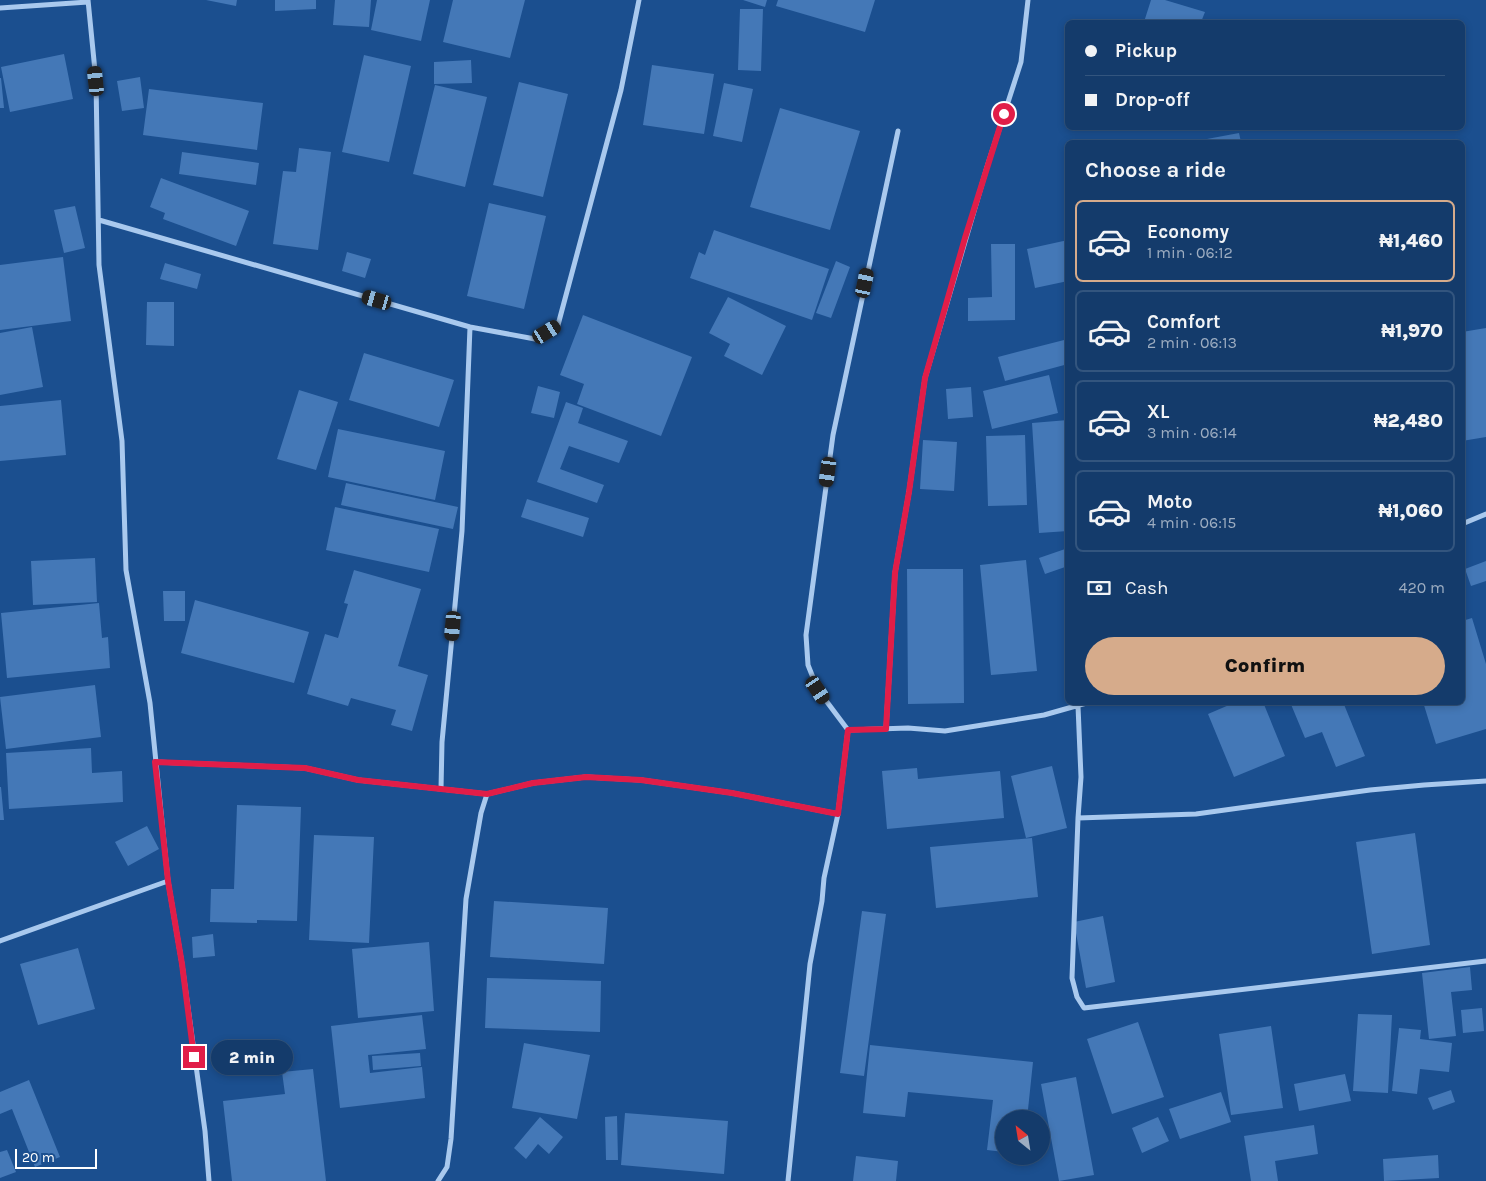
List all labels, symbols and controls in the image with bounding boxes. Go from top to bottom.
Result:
text: Pickup [1115,40,1177,62]
car [86,65,105,97]
text: Drop-off [1115,89,1190,111]
route start [993,103,1015,125]
text: Choose a ride [1085,157,1226,183]
icon: car [1087,219,1132,264]
text: Economy [1147,221,1229,243]
text: ₦1,460 [1379,230,1443,252]
text: 1 min · 06:12 [1147,243,1233,262]
car [854,267,875,299]
car [360,289,393,311]
icon: car [1087,309,1132,354]
text: Comfort [1147,311,1221,333]
car [530,318,563,346]
text: ₦1,970 [1381,320,1443,342]
text: 2 min · 06:13 [1147,333,1237,352]
icon: car [1087,399,1132,444]
text: XL [1147,401,1169,423]
text: ₦2,480 [1374,410,1443,432]
text: 3 min · 06:14 [1147,423,1237,442]
car [818,456,837,488]
icon: car [1087,489,1132,534]
text: Moto [1147,491,1193,513]
text: ₦1,060 [1378,500,1443,522]
text: 4 min · 06:15 [1147,513,1236,532]
icon: cash [1085,574,1113,602]
text: Cash [1125,577,1169,599]
text: 420 m [1399,578,1445,597]
car [444,610,461,642]
button: Confirm [1085,637,1445,695]
car [803,673,832,707]
callout: 2 min [212,1040,294,1074]
route end [183,1046,205,1068]
text: 2 min [229,1048,275,1067]
north arrow [995,1110,1050,1165]
map controls [995,1110,1050,1165]
scale bar [15,1146,98,1169]
text: 20 m [22,1149,55,1166]

